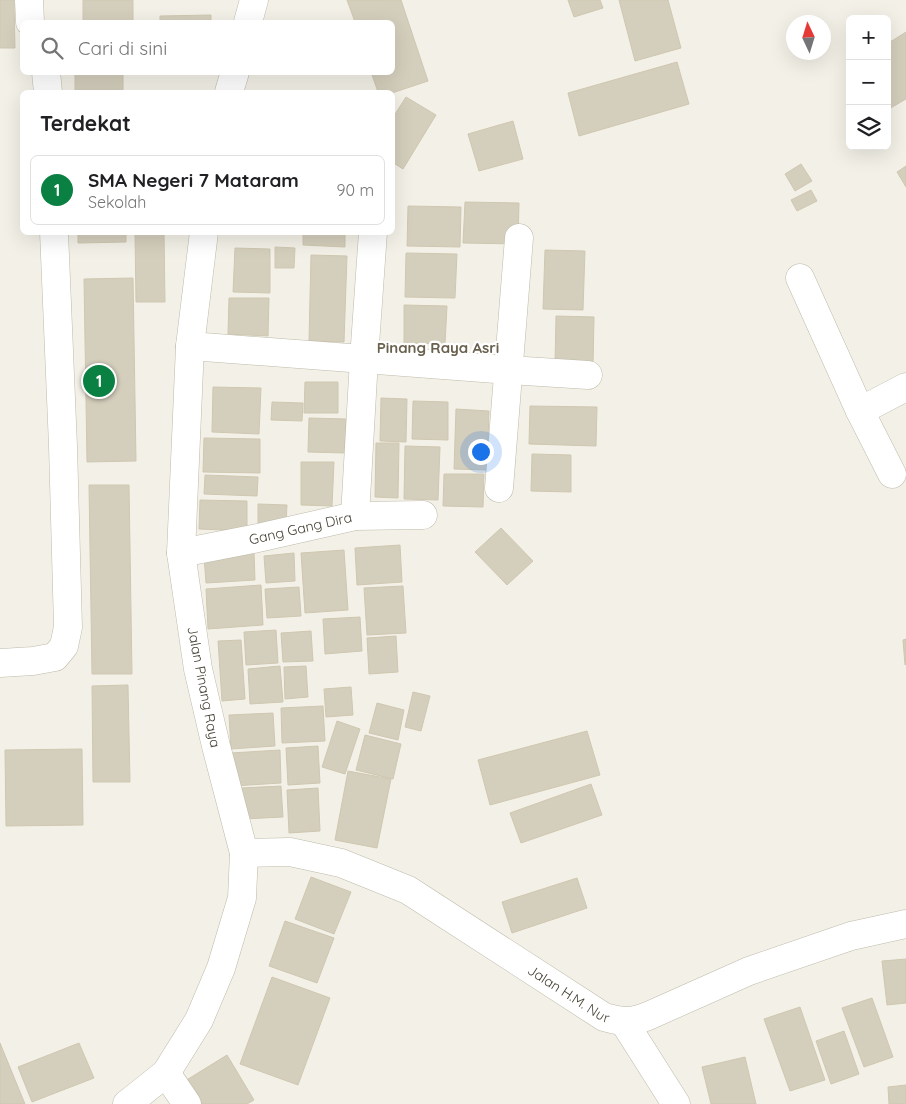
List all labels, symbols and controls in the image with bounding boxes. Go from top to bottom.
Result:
north arrow [786,15,831,60]
map controls [846,15,891,150]
button: + [846,15,891,60]
search box [20,20,395,75]
icon: search [38,34,66,62]
text: Cari di sini [78,36,167,60]
button: − [846,60,891,105]
button: layers [846,105,891,150]
text: Terdekat [40,110,131,136]
text: SMA Negeri 7 Mataram [88,168,299,192]
text: 1 [54,180,60,200]
text: 90 m [337,180,374,200]
text: Sekolah [88,192,146,212]
district label: Pinang Raya Asri [377,338,499,357]
pin: 1 [83,362,115,400]
your location [468,439,494,465]
street label: Gang Gang Dira [247,508,354,549]
street label: Jalan Pinang Raya [183,625,225,749]
street label: Jalan H.M. Nur [524,961,612,1027]

